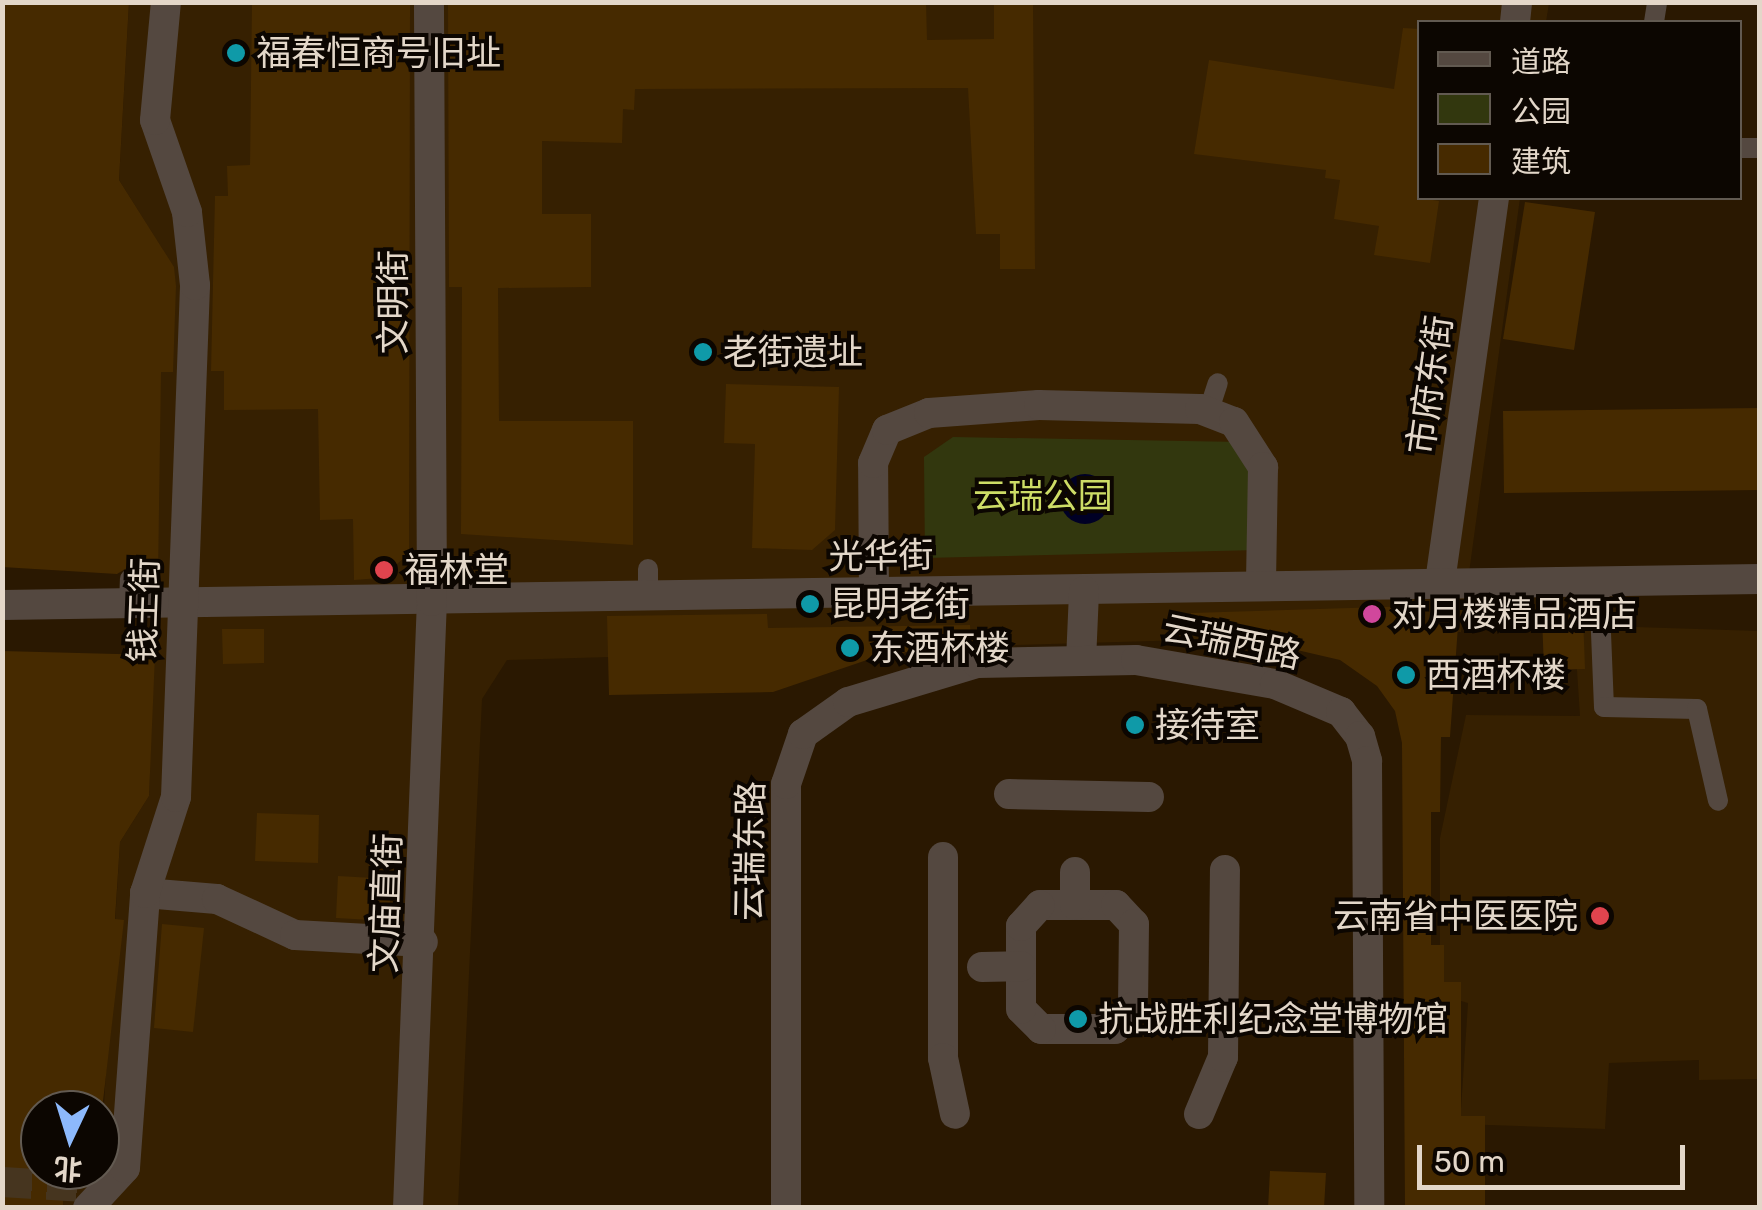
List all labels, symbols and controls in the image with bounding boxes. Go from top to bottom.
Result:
legend [1417,20,1742,200]
place label: 福春恒商号旧址 [256,32,501,74]
marker: 福春恒商号旧址 [225,42,247,64]
text: 道路 [1511,44,1571,80]
text: 公园 [1511,94,1571,130]
text: 建筑 [1511,144,1571,180]
street label: 文明街 [372,250,414,354]
street label: 市府东街 [1399,313,1461,457]
place label: 老街遗址 [723,331,863,373]
marker: 老街遗址 [692,341,714,363]
park label: 云瑞公园 [973,475,1113,517]
street label: 光华街 [828,534,934,578]
place label: 福林堂 [404,549,509,591]
street label: 钱王街 [121,557,167,663]
marker: 福林堂 [373,559,395,581]
place label: 昆明老街 [830,583,970,625]
marker: 昆明老街 [799,593,821,615]
place label: 对月楼精品酒店 [1392,593,1637,635]
marker: 对月楼精品酒店 [1361,603,1383,625]
street label: 云瑞西路 [1159,607,1305,677]
place label: 东酒杯楼 [870,627,1010,669]
marker: 东酒杯楼 [839,637,861,659]
place label: 西酒杯楼 [1426,654,1566,696]
marker: 西酒杯楼 [1395,664,1417,686]
place label: 接待室 [1155,704,1260,746]
marker: 接待室 [1124,714,1146,736]
street label: 云瑞东路 [728,781,772,921]
street label: 文庙直街 [363,832,409,974]
place label: 云南省中医医院 [1333,895,1578,937]
marker: 云南省中医医院 [1587,903,1613,929]
place label: 抗战胜利纪念堂博物馆 [1098,998,1448,1040]
marker: 抗战胜利纪念堂博物馆 [1067,1008,1089,1030]
north arrow [20,1090,120,1190]
scale bar [1422,1125,1690,1187]
text: 50 m [1434,1144,1505,1180]
text: 北 [53,1151,83,1186]

